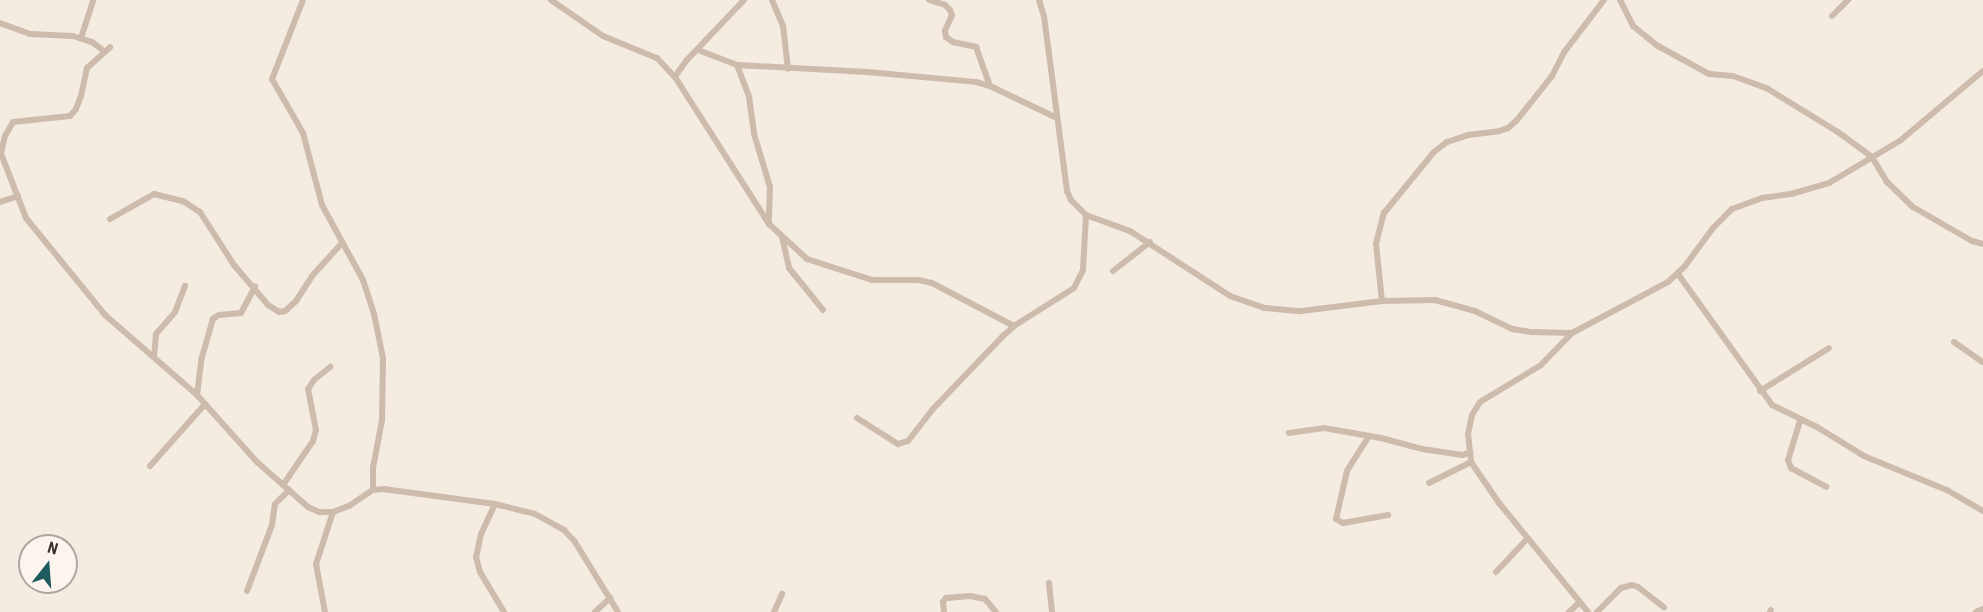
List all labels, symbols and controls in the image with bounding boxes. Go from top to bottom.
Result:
north arrow [18,534,78,594]
text: N [45,538,60,559]

